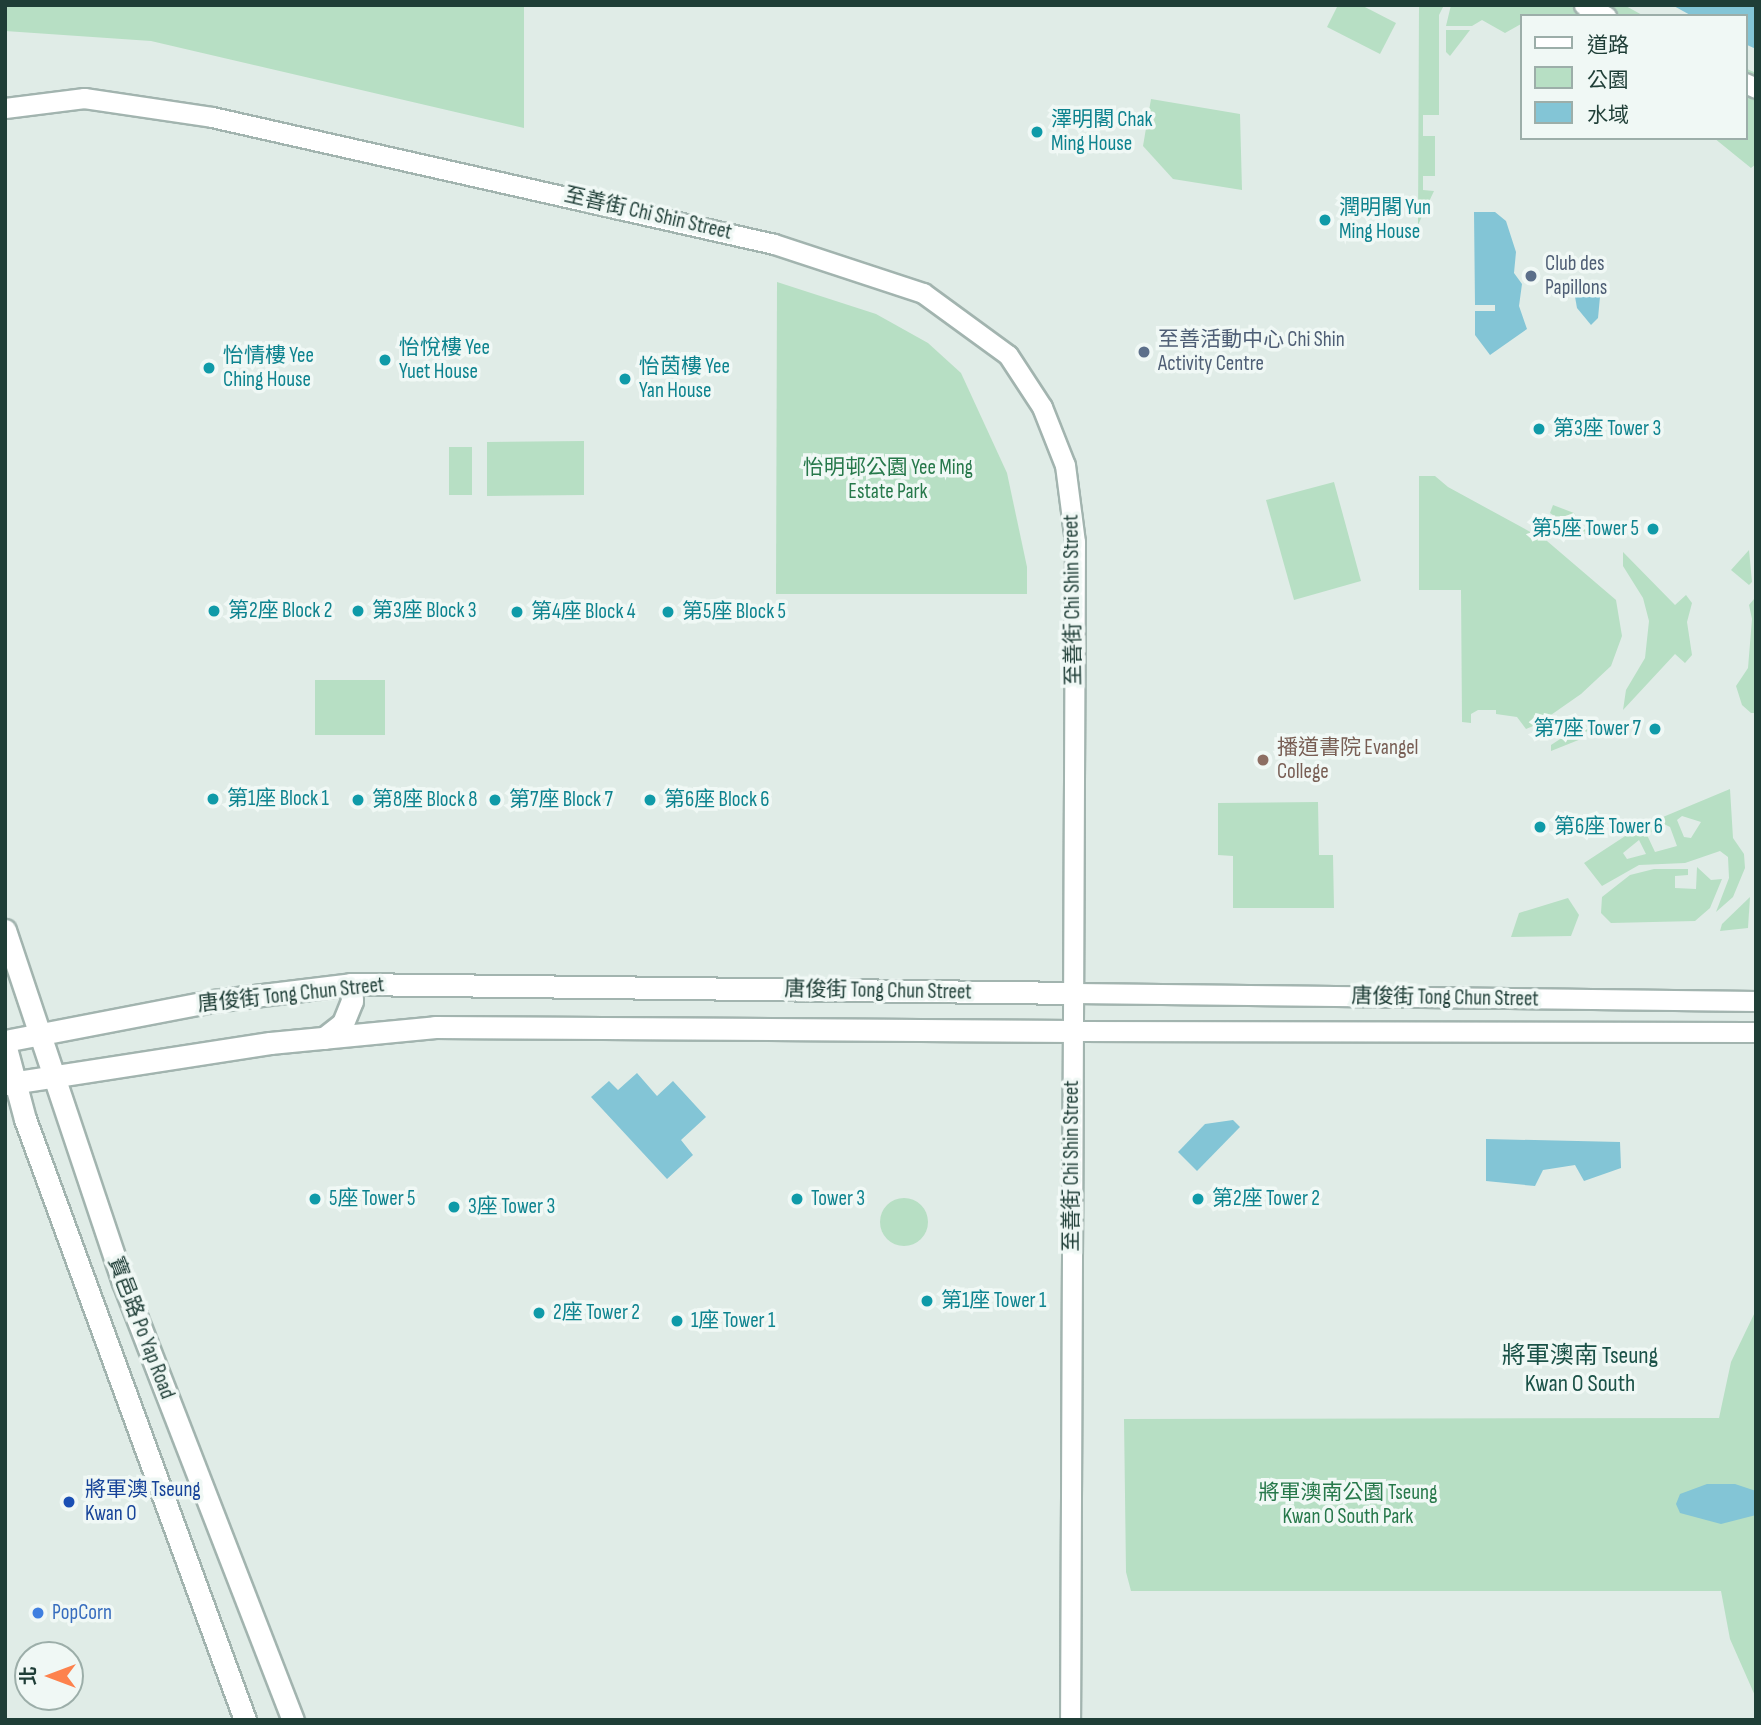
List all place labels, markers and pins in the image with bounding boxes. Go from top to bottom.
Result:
place label: 澤明閣 Chak Ming House [1051,107,1153,157]
marker: 澤明閣 Chak Ming House [1029,124,1045,140]
place label: 潤明閣 Yun Ming House [1339,195,1431,245]
marker: 潤明閣 Yun Ming House [1317,212,1333,228]
place label: Club des Papillons [1545,251,1607,301]
marker: Club des Papillons [1523,268,1539,284]
place label: 至善活動中心 Chi Shin Activity Centre [1158,327,1345,377]
place label: 怡悅樓 Yee Yuet House [399,335,490,385]
place label: 怡情樓 Yee Ching House [223,343,314,393]
marker: 至善活動中心 Chi Shin Activity Centre [1136,344,1152,360]
marker: 怡悅樓 Yee Yuet House [377,352,393,368]
place label: 怡茵樓 Yee Yan House [639,354,730,404]
marker: 怡情樓 Yee Ching House [201,360,217,376]
marker: 怡茵樓 Yee Yan House [617,371,633,387]
place label: 第3座 Tower 3 [1553,416,1661,442]
marker: 第3座 Tower 3 [1531,421,1547,437]
place label: 第5座 Tower 5 [1532,516,1639,542]
marker: 第5座 Tower 5 [1645,521,1661,537]
place label: 第2座 Block 2 [228,598,332,624]
place label: 第3座 Block 3 [372,598,477,624]
place label: 第4座 Block 4 [531,599,636,625]
place label: 第5座 Block 5 [682,599,786,625]
marker: 第2座 Block 2 [206,603,222,619]
marker: 第3座 Block 3 [350,603,366,619]
marker: 第4座 Block 4 [509,604,525,620]
marker: 第5座 Block 5 [660,604,676,620]
place label: 第7座 Tower 7 [1534,716,1641,742]
marker: 第7座 Tower 7 [1647,721,1663,737]
place label: 播道書院 Evangel College [1277,735,1419,785]
marker: 播道書院 Evangel College [1255,752,1271,768]
place label: 第1座 Block 1 [227,786,329,812]
place label: 第8座 Block 8 [372,787,477,813]
place label: 第7座 Block 7 [509,787,613,813]
place label: 第6座 Block 6 [664,787,769,813]
marker: 第1座 Block 1 [205,791,221,807]
marker: 第8座 Block 8 [350,792,366,808]
marker: 第7座 Block 7 [487,792,503,808]
marker: 第6座 Block 6 [642,792,658,808]
place label: 第6座 Tower 6 [1554,814,1663,840]
marker: 第6座 Tower 6 [1532,819,1548,835]
place label: 5座 Tower 5 [329,1186,415,1212]
place label: Tower 3 [811,1186,865,1212]
place label: 第2座 Tower 2 [1212,1186,1320,1212]
marker: 5座 Tower 5 [307,1191,323,1207]
marker: Tower 3 [789,1191,805,1207]
marker: 第2座 Tower 2 [1190,1191,1206,1207]
place label: 3座 Tower 3 [468,1194,555,1220]
marker: 3座 Tower 3 [446,1199,462,1215]
place label: 第1座 Tower 1 [941,1288,1046,1314]
marker: 第1座 Tower 1 [919,1293,935,1309]
place label: 2座 Tower 2 [553,1300,640,1326]
marker: 2座 Tower 2 [531,1305,547,1321]
place label: 1座 Tower 1 [691,1308,775,1334]
marker: 1座 Tower 1 [669,1313,685,1329]
place label: 將軍澳 Tseung Kwan O [85,1477,201,1527]
marker: 將軍澳 Tseung Kwan O [59,1492,79,1512]
place label: PopCorn [52,1600,112,1626]
marker: PopCorn [30,1605,46,1621]

